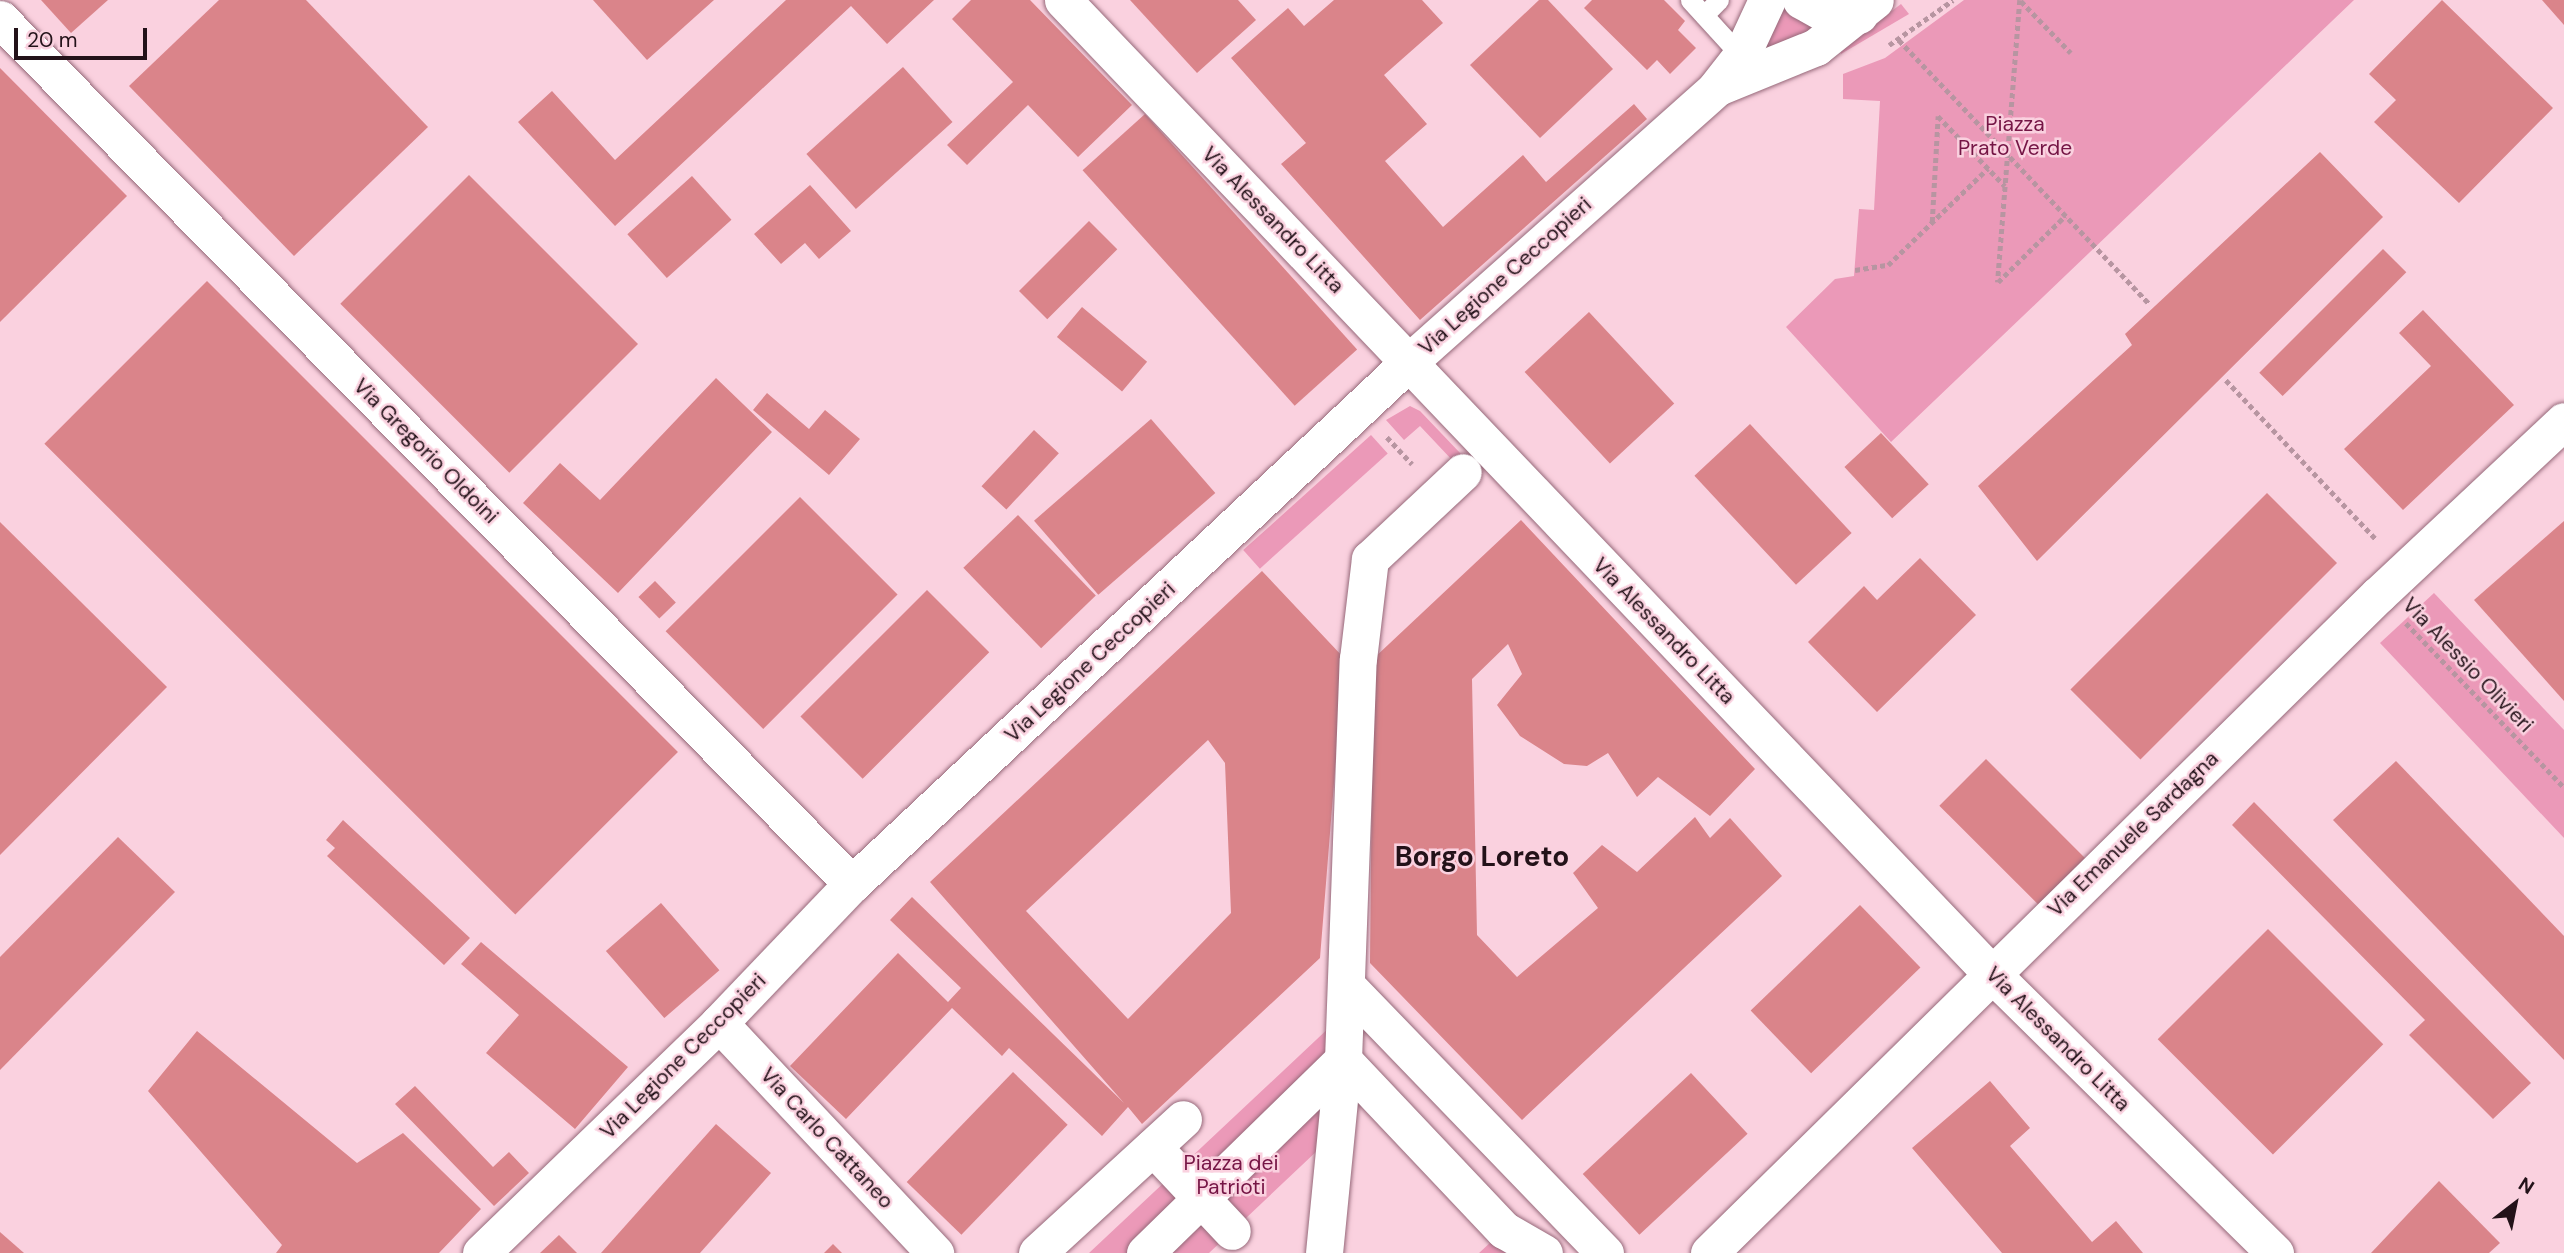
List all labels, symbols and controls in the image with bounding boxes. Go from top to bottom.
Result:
scale bar [18,14,150,58]
text: 20 m [27,26,78,54]
park label: Piazza Prato Verde [1958,111,2072,161]
street label: Via Alessandro Litta [1197,142,1349,298]
street label: Via Legione Ceccopieri [1413,192,1597,360]
street label: Via Gregorio Oldoini [348,373,504,529]
street label: Via Alessandro Litta [1588,553,1740,709]
street label: Via Legione Ceccopieri [1000,576,1180,748]
street label: Via Alessio Olivieri [2397,592,2539,738]
street label: Via Emanuele Sardagna [2043,746,2223,922]
district label: Borgo Loreto [1395,840,1569,874]
street label: Via Alessandro Litta [1981,962,2135,1116]
street label: Via Legione Ceccopieri [595,968,771,1144]
street label: Via Carlo Cattaneo [755,1062,899,1214]
park label: Piazza dei Patrioti [1183,1150,1279,1200]
north arrow [2480,1169,2550,1239]
text: N [2514,1171,2539,1200]

